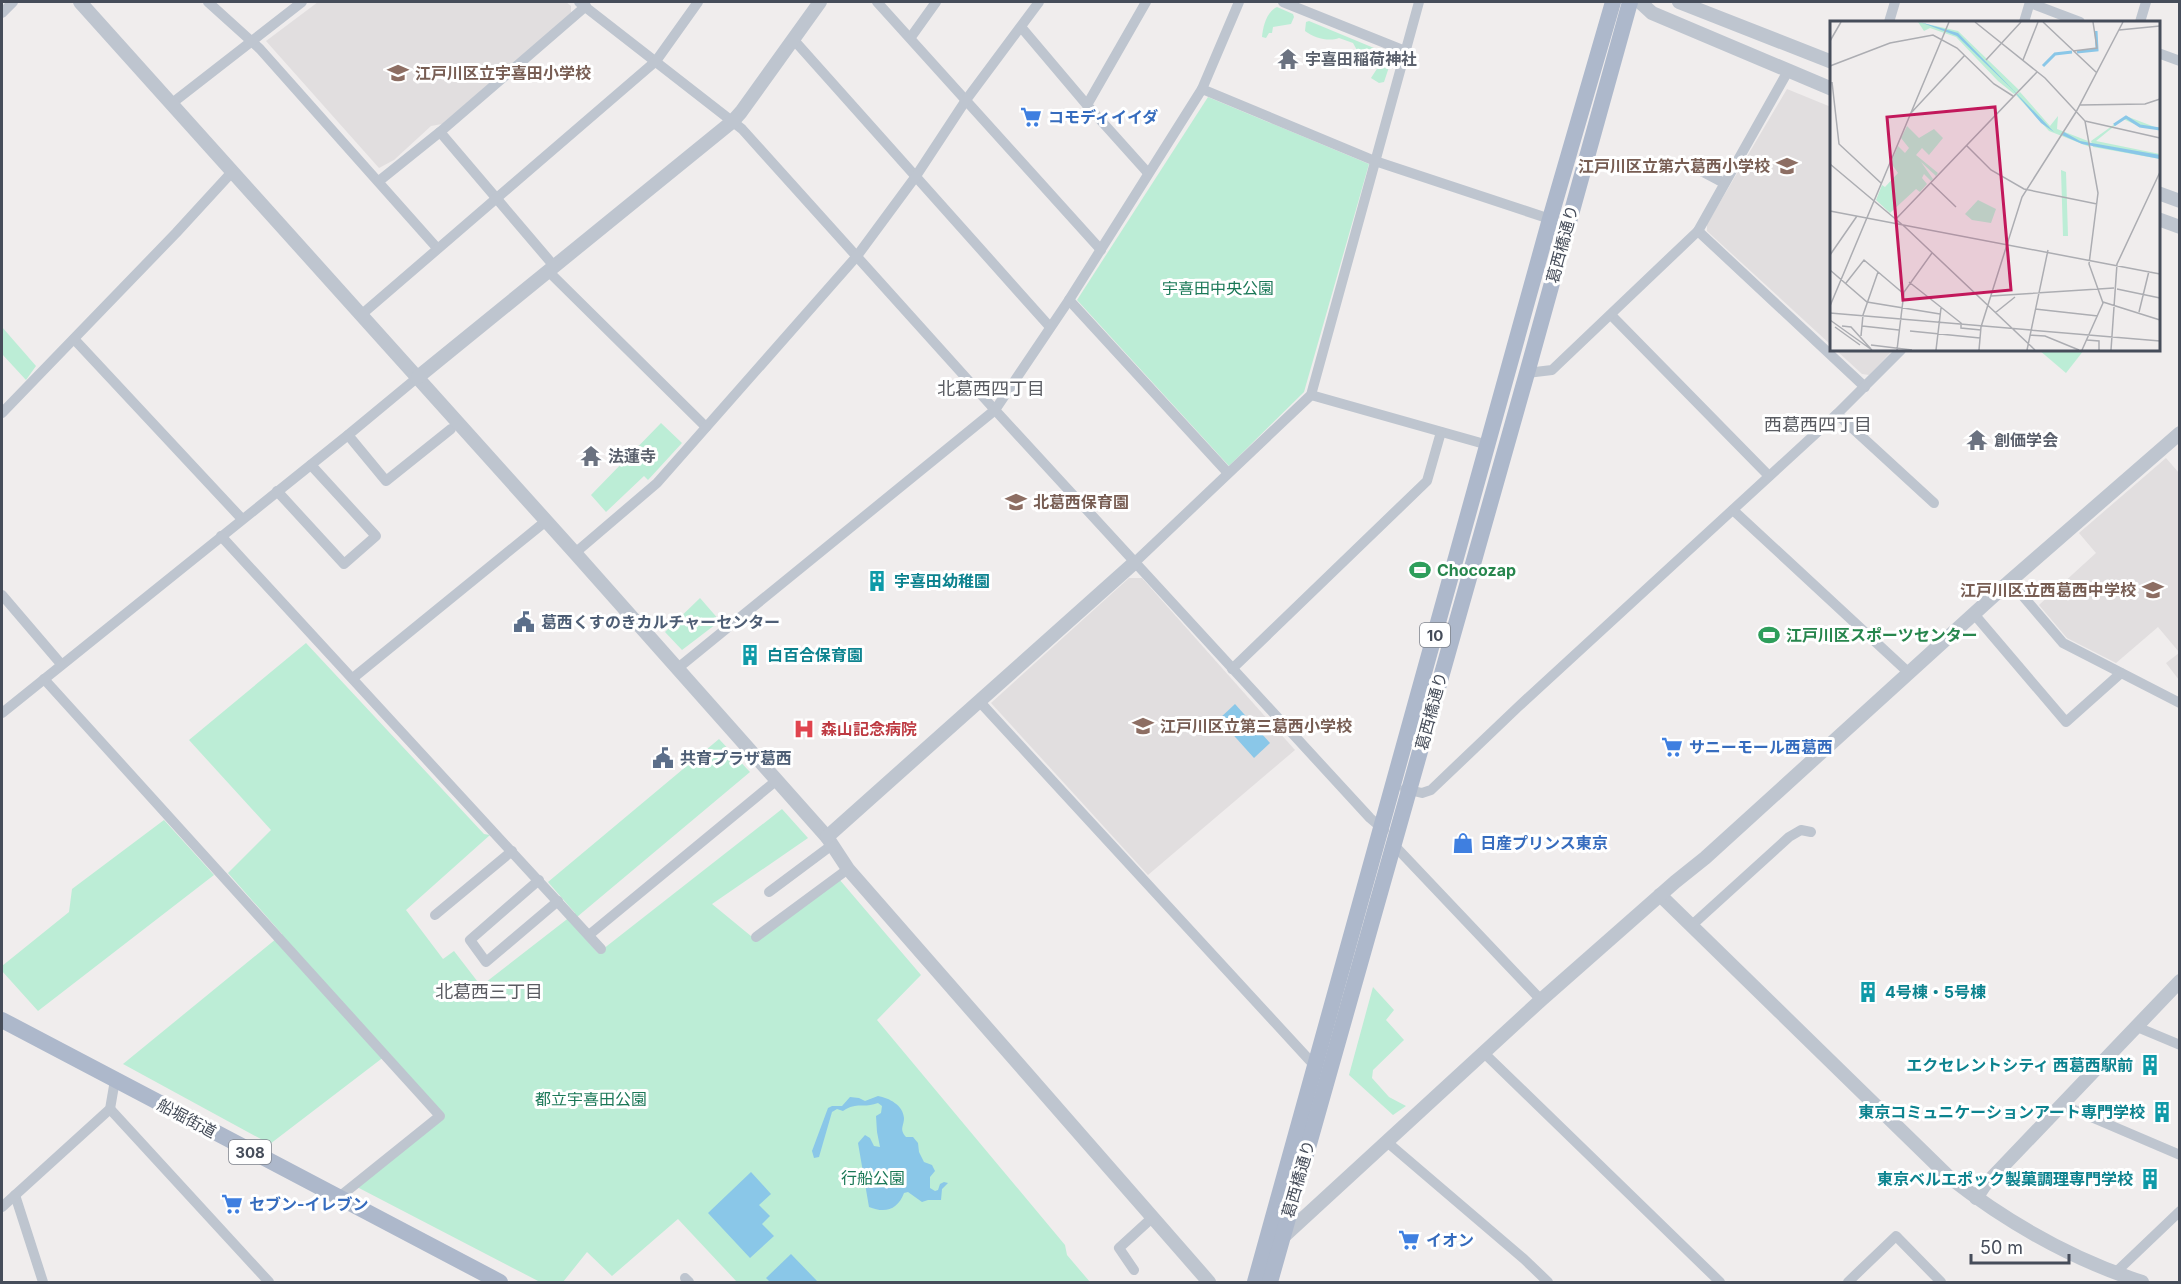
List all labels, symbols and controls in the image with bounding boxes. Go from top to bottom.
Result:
inset map [1830,21,2160,351]
temple icon: 宇喜田稲荷神社 [1276,47,1300,71]
place label: 宇喜田稲荷神社 [1305,49,1417,69]
school or university icon: 江戸川区立宇喜田小学校 [386,61,410,85]
place label: 江戸川区立宇喜田小学校 [415,63,591,83]
supermarket icon: コモディイイダ [1019,105,1043,129]
place label: コモディイイダ [1048,107,1158,127]
school or university icon: 江戸川区立第六葛西小学校 [1775,154,1799,178]
place label: 江戸川区立第六葛西小学校 [1578,156,1770,176]
street label: 葛西橋通り [1542,203,1582,285]
park label: 宇喜田中央公園 [1162,278,1274,298]
district label: 北葛西四丁目 [937,378,1045,399]
district label: 西葛西四丁目 [1764,414,1872,435]
temple icon: 創価学会 [1965,428,1989,452]
place label: 創価学会 [1994,430,2058,450]
temple icon: 法蓮寺 [579,444,603,468]
place label: 法蓮寺 [608,446,656,466]
school or university icon: 北葛西保育園 [1004,490,1028,514]
place label: 北葛西保育園 [1033,492,1129,512]
sports icon: Chocozap [1408,558,1432,582]
place label: Chocozap [1437,560,1516,580]
building icon: 宇喜田幼稚園 [865,569,889,593]
place label: 宇喜田幼稚園 [894,571,990,591]
school or university icon: 江戸川区立西葛西中学校 [2141,578,2165,602]
place label: 江戸川区立西葛西中学校 [1960,580,2136,600]
public building icon: 葛西くすのきカルチャーセンター [512,610,536,634]
place label: 葛西くすのきカルチャーセンター [541,612,780,632]
road number: 10 [1420,623,1450,647]
sports icon: 江戸川区スポーツセンター [1757,623,1781,647]
place label: 江戸川区スポーツセンター [1786,625,1978,645]
building icon: 白百合保育園 [738,643,762,667]
place label: 白百合保育園 [767,645,863,665]
street label: 葛西橋通り [1411,670,1451,752]
school or university icon: 江戸川区立第三葛西小学校 [1131,714,1155,738]
place label: 江戸川区立第三葛西小学校 [1160,716,1352,736]
hospital icon: 森山記念病院 [792,717,816,741]
place label: 森山記念病院 [821,719,917,739]
supermarket icon: サニーモール西葛西 [1660,735,1684,759]
place label: サニーモール西葛西 [1689,737,1833,757]
public building icon: 共育プラザ葛西 [651,746,675,770]
place label: 共育プラザ葛西 [680,748,792,768]
shop icon: 日産プリンス東京 [1451,831,1475,855]
place label: 日産プリンス東京 [1480,833,1608,853]
building icon: 4号棟・5号棟 [1856,980,1880,1004]
district label: 北葛西三丁目 [435,981,543,1002]
place label: 4号棟・5号棟 [1885,982,1986,1002]
building icon: エクセレントシティ 西葛西駅前 [2138,1053,2162,1077]
place label: エクセレントシティ 西葛西駅前 [1906,1055,2133,1075]
park label: 都立宇喜田公園 [535,1089,647,1109]
street label: 船堀街道 [154,1094,220,1142]
building icon: 東京コミュニケーションアート専門学校 [2150,1100,2174,1124]
place label: 東京コミュニケーションアート専門学校 [1858,1102,2145,1122]
street label: 葛西橋通り [1277,1138,1319,1220]
road number: 308 [229,1140,271,1164]
building icon: 東京ベルエポック製菓調理専門学校 [2138,1167,2162,1191]
park label: 行船公園 [841,1168,905,1188]
place label: 東京ベルエポック製菓調理専門学校 [1877,1169,2133,1189]
supermarket icon: セブン-イレブン [220,1192,244,1216]
place label: セブン-イレブン [249,1194,369,1214]
scale bar [1971,1227,2068,1265]
supermarket icon: イオン [1397,1228,1421,1252]
place label: イオン [1426,1230,1474,1250]
text: 50 m [1980,1237,2023,1258]

